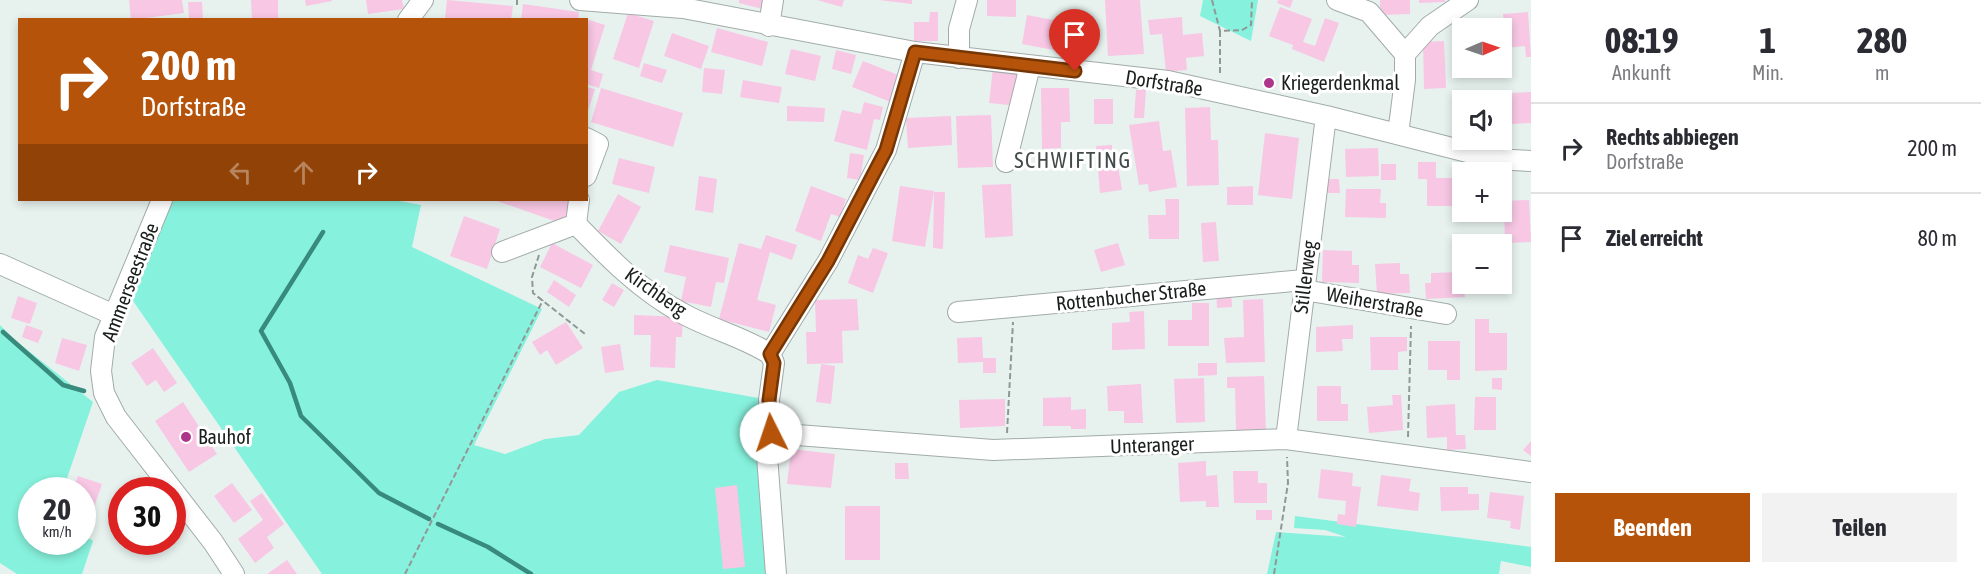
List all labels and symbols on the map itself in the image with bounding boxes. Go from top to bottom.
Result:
pin [1049,9,1100,71]
north arrow [1452,18,1512,78]
street label: Dorfstraße [1124,65,1204,100]
place label: Kriegerdenkmal [1281,71,1400,94]
marker: Kriegerdenkmal [1262,76,1276,90]
district label: SCHWIFTING [1014,147,1132,173]
street label: Ammerseestraße [96,219,163,344]
street label: Stillerweg [1289,239,1320,315]
street label: Kirchberg [621,262,692,321]
street label: Rottenbucher Straße [1055,276,1207,315]
street label: Weiherstraße [1325,282,1426,321]
position arrow [739,401,803,465]
place label: Bauhof [198,425,252,448]
marker: Bauhof [179,430,193,444]
street label: Unteranger [1110,432,1195,457]
speed limit sign: 30 [108,477,186,555]

